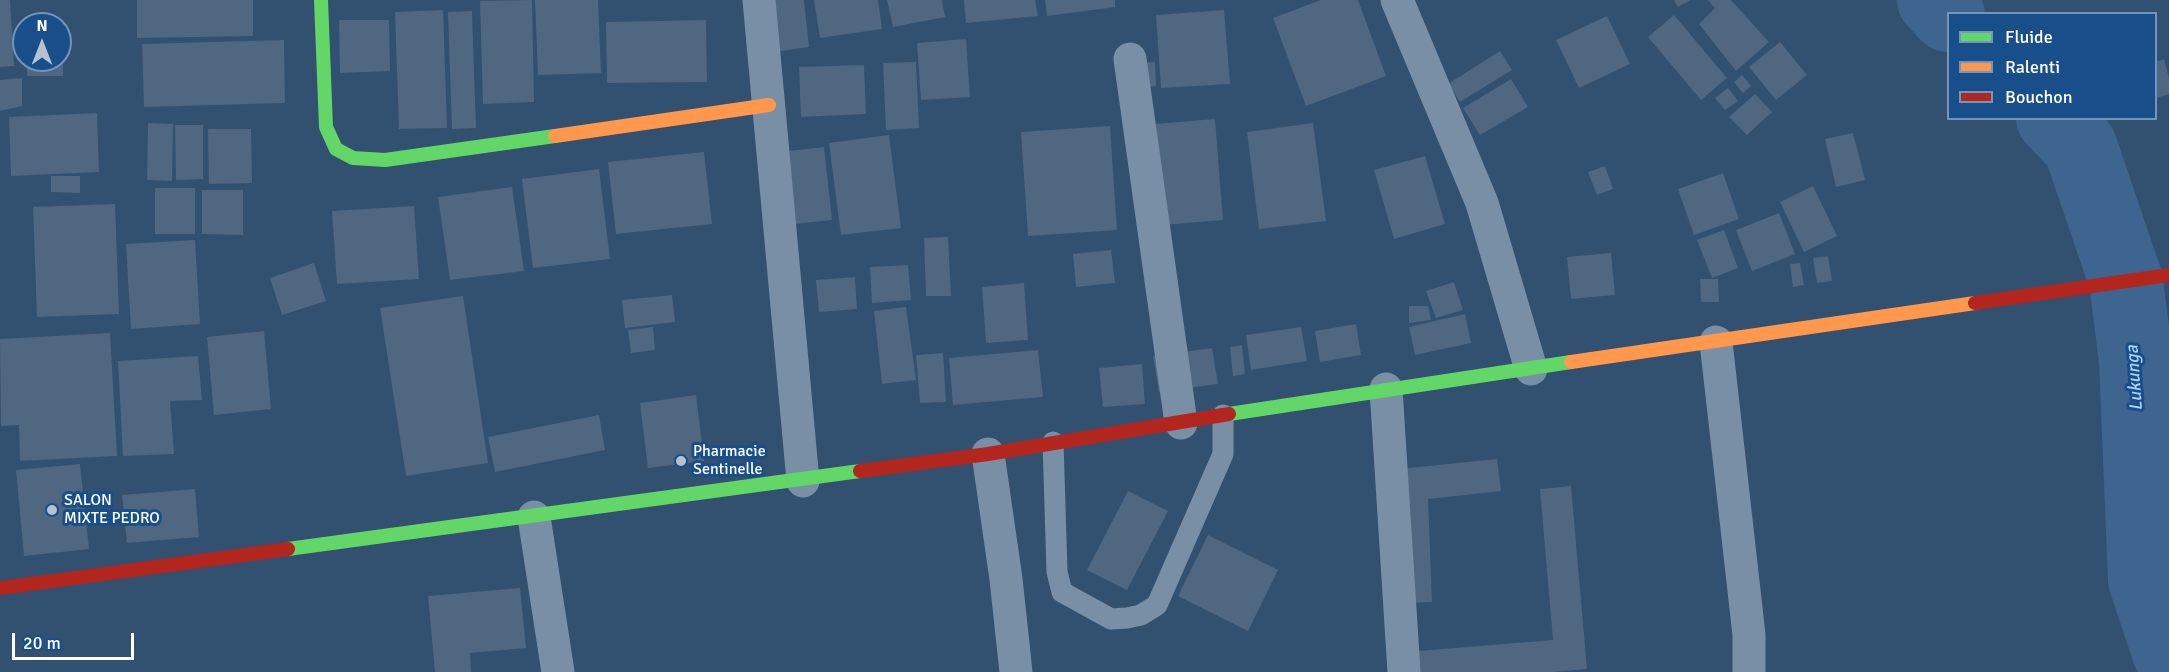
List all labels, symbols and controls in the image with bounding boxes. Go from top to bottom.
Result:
north arrow [12,12,72,72]
legend [1947,12,2157,120]
text: N [36,16,48,36]
text: Fluide [2005,26,2053,48]
text: Ralenti [2005,56,2060,78]
text: Bouchon [2005,86,2073,108]
water label: Lukunga [2122,344,2148,412]
place label: Pharmacie Sentinelle [693,442,766,480]
marker: Pharmacie Sentinelle [674,454,688,468]
place label: SALON MIXTE PEDRO [64,491,160,529]
marker: SALON MIXTE PEDRO [45,503,59,517]
scale bar [15,621,136,659]
text: 20 m [23,632,61,654]

